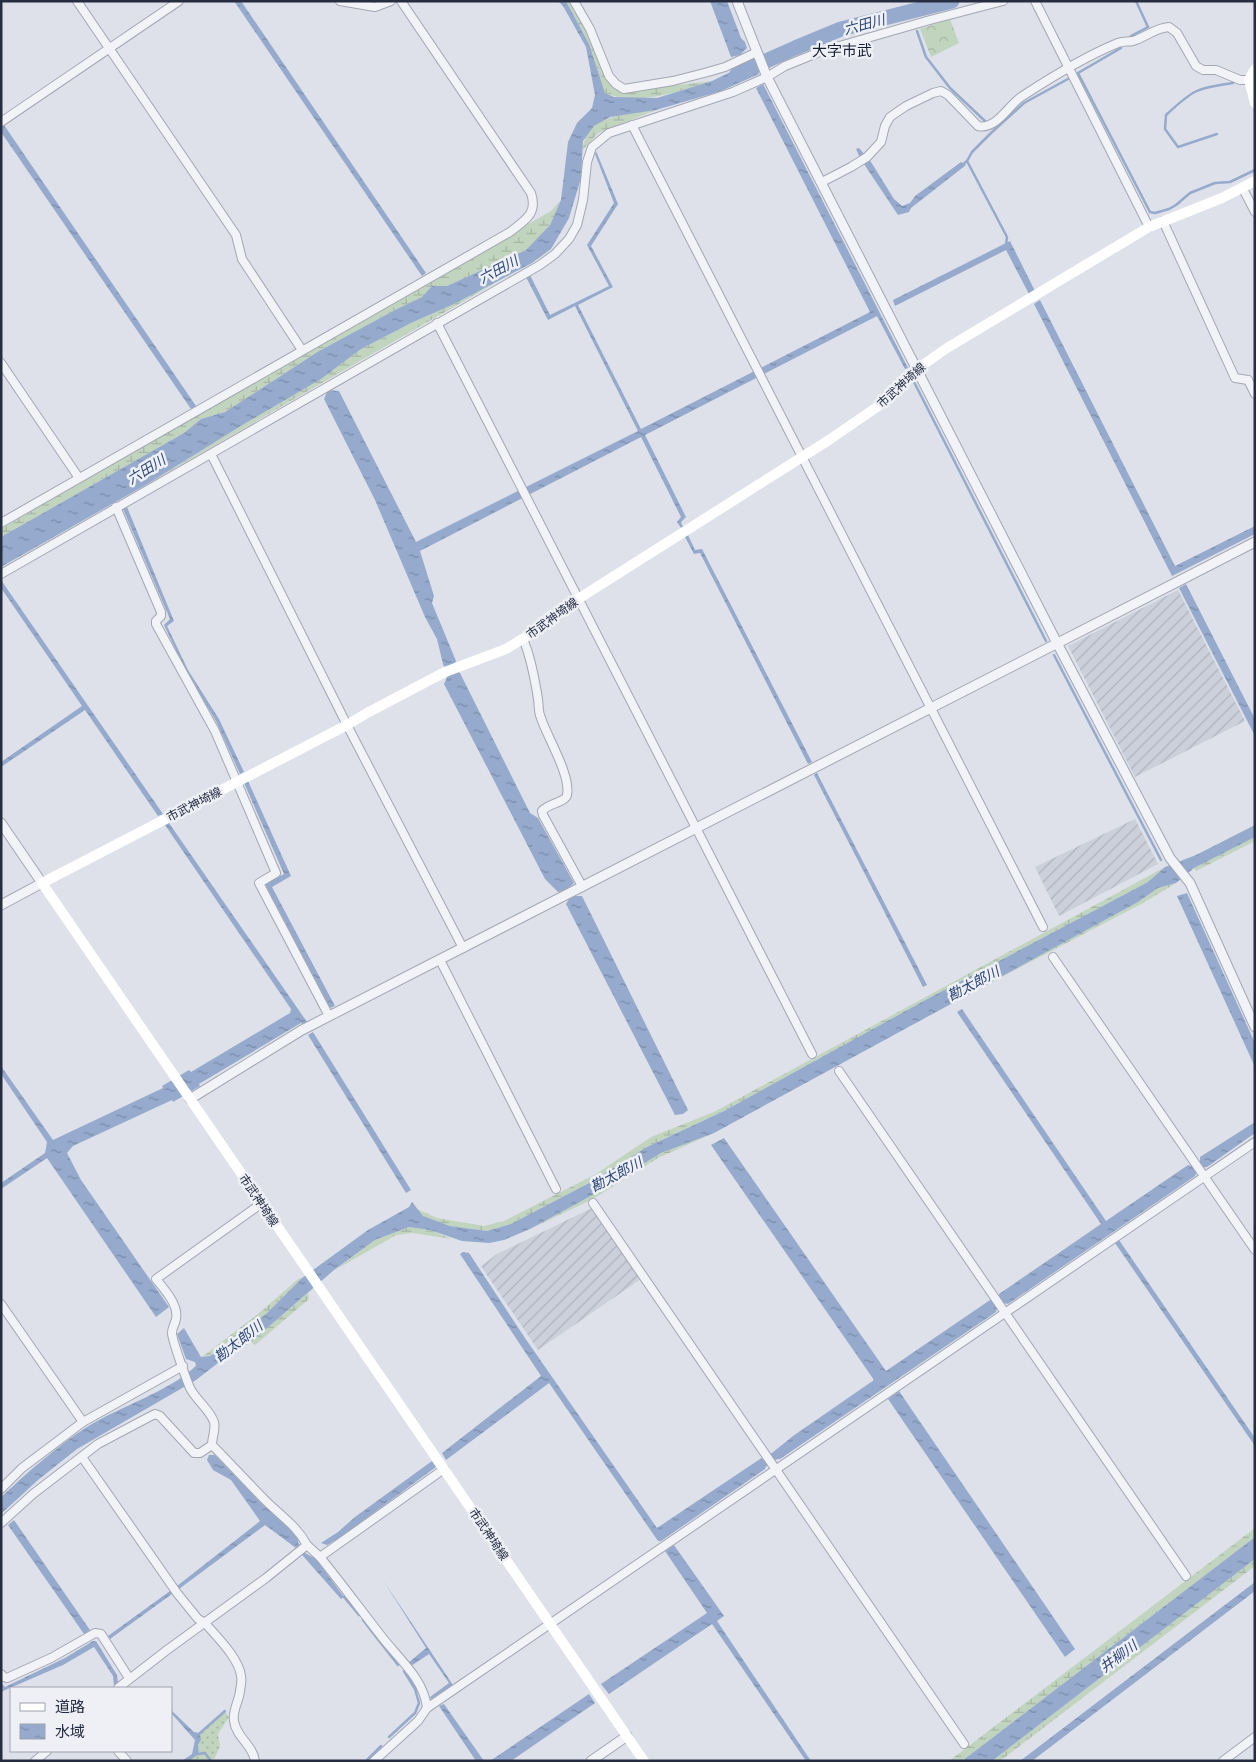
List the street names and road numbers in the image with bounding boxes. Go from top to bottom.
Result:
street label: 市武神埼線 [874,359,928,411]
street label: 市武神埼線 [523,594,581,642]
street label: 市武神埼線 [164,784,224,824]
street label: 市武神埼線 [236,1171,282,1229]
street label: 市武神埼線 [466,1505,512,1563]

